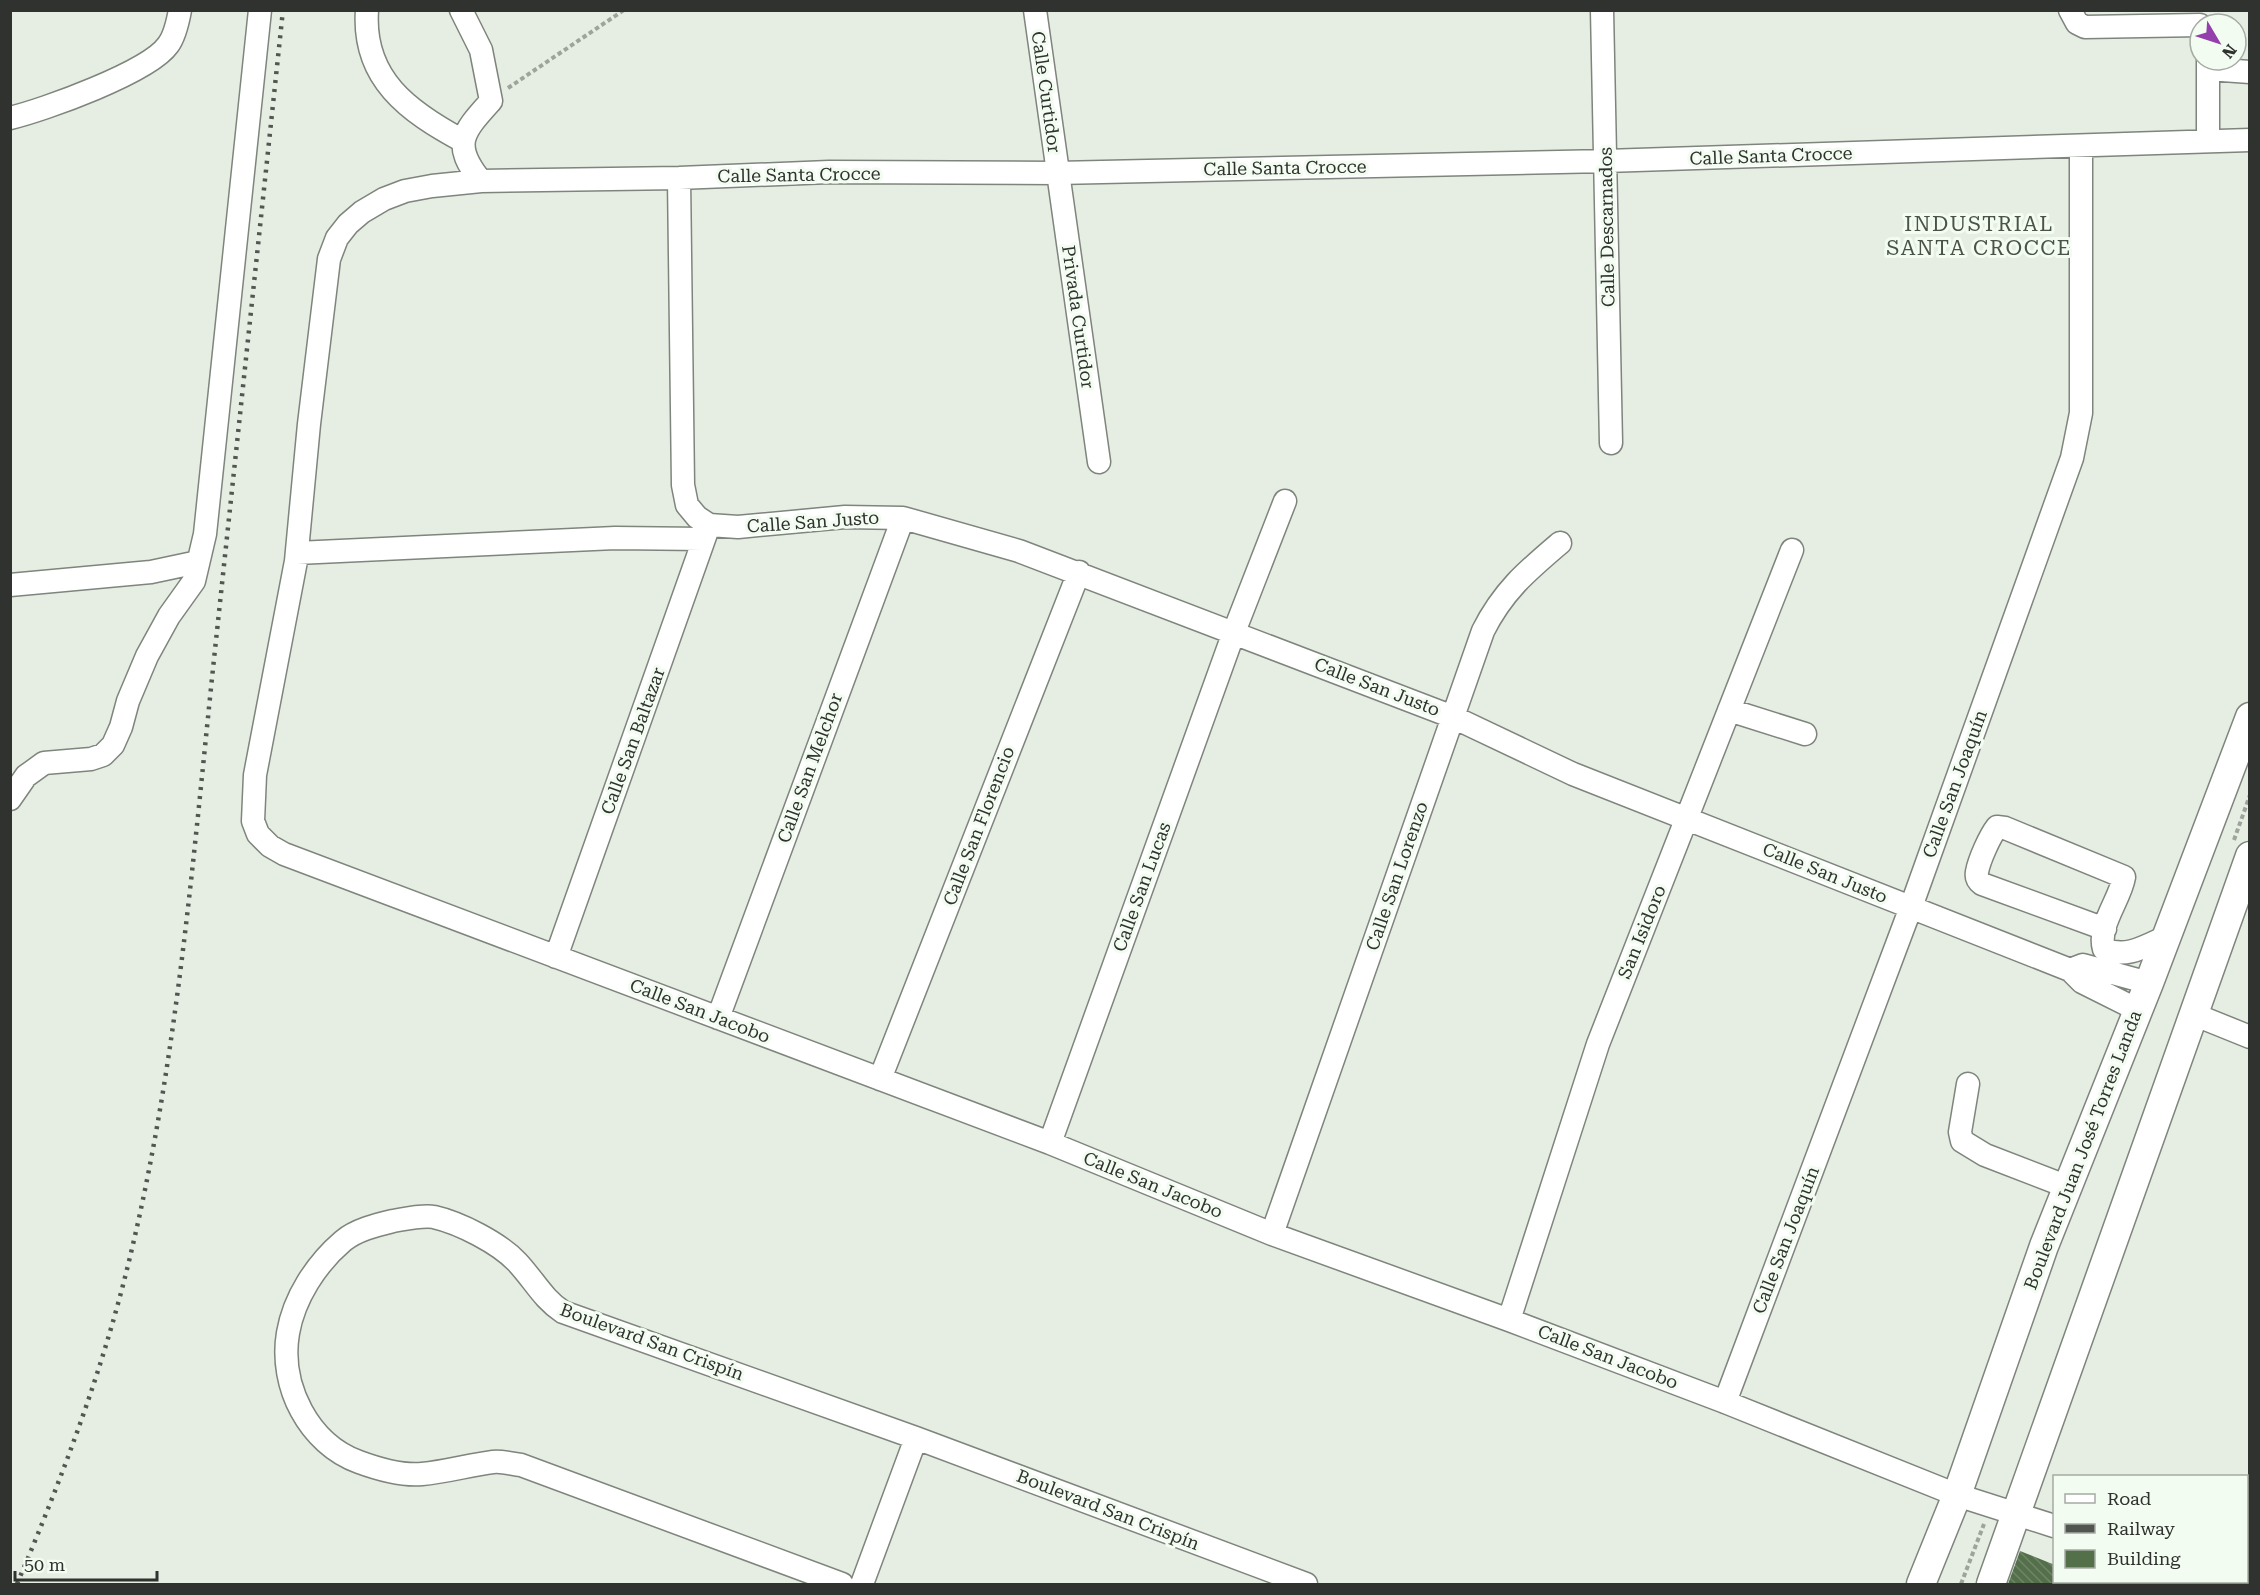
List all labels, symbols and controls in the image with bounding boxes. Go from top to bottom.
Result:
north arrow [2188,12,2248,72]
street label: Calle Curtidor [1028,30,1065,154]
text: N [2218,40,2241,62]
street label: Calle Santa Crocce [1689,142,1853,169]
street label: Calle Descarnados [1595,147,1618,307]
street label: Calle Santa Crocce [1203,156,1367,179]
street label: Calle Santa Crocce [717,163,881,186]
district label: INDUSTRIAL SANTA CROCCE [1886,212,2072,260]
street label: Privada Curtidor [1058,244,1099,390]
street label: Calle San Justo [746,506,880,537]
street label: Calle San Justo [1311,653,1443,720]
street label: Calle San Baltazar [596,665,669,817]
street label: Calle San Melchor [773,690,846,846]
street label: Calle San Joaquín [1918,707,1991,861]
street label: Calle San Florencio [939,743,1019,908]
street label: Calle San Lorenzo [1361,799,1432,953]
street label: Calle San Lucas [1108,819,1175,954]
street label: Calle San Justo [1760,838,1891,907]
street label: San Isidoro [1613,882,1670,982]
street label: Calle San Jacobo [627,974,773,1047]
street label: Boulevard Juan José Torres Landa [2019,1007,2146,1292]
street label: Calle San Jacobo [1080,1147,1226,1222]
street label: Calle San Joaquín [1748,1163,1823,1316]
street label: Boulevard San Crispín [558,1299,747,1385]
street label: Calle San Jacobo [1535,1320,1681,1393]
street label: Boulevard San Crispín [1014,1465,1203,1554]
legend [2053,1475,2248,1583]
text: Road [2107,1488,2152,1509]
text: Railway [2107,1518,2175,1539]
scale bar [15,1544,158,1582]
text: Building [2107,1548,2181,1569]
text: 50 m [24,1554,65,1575]

